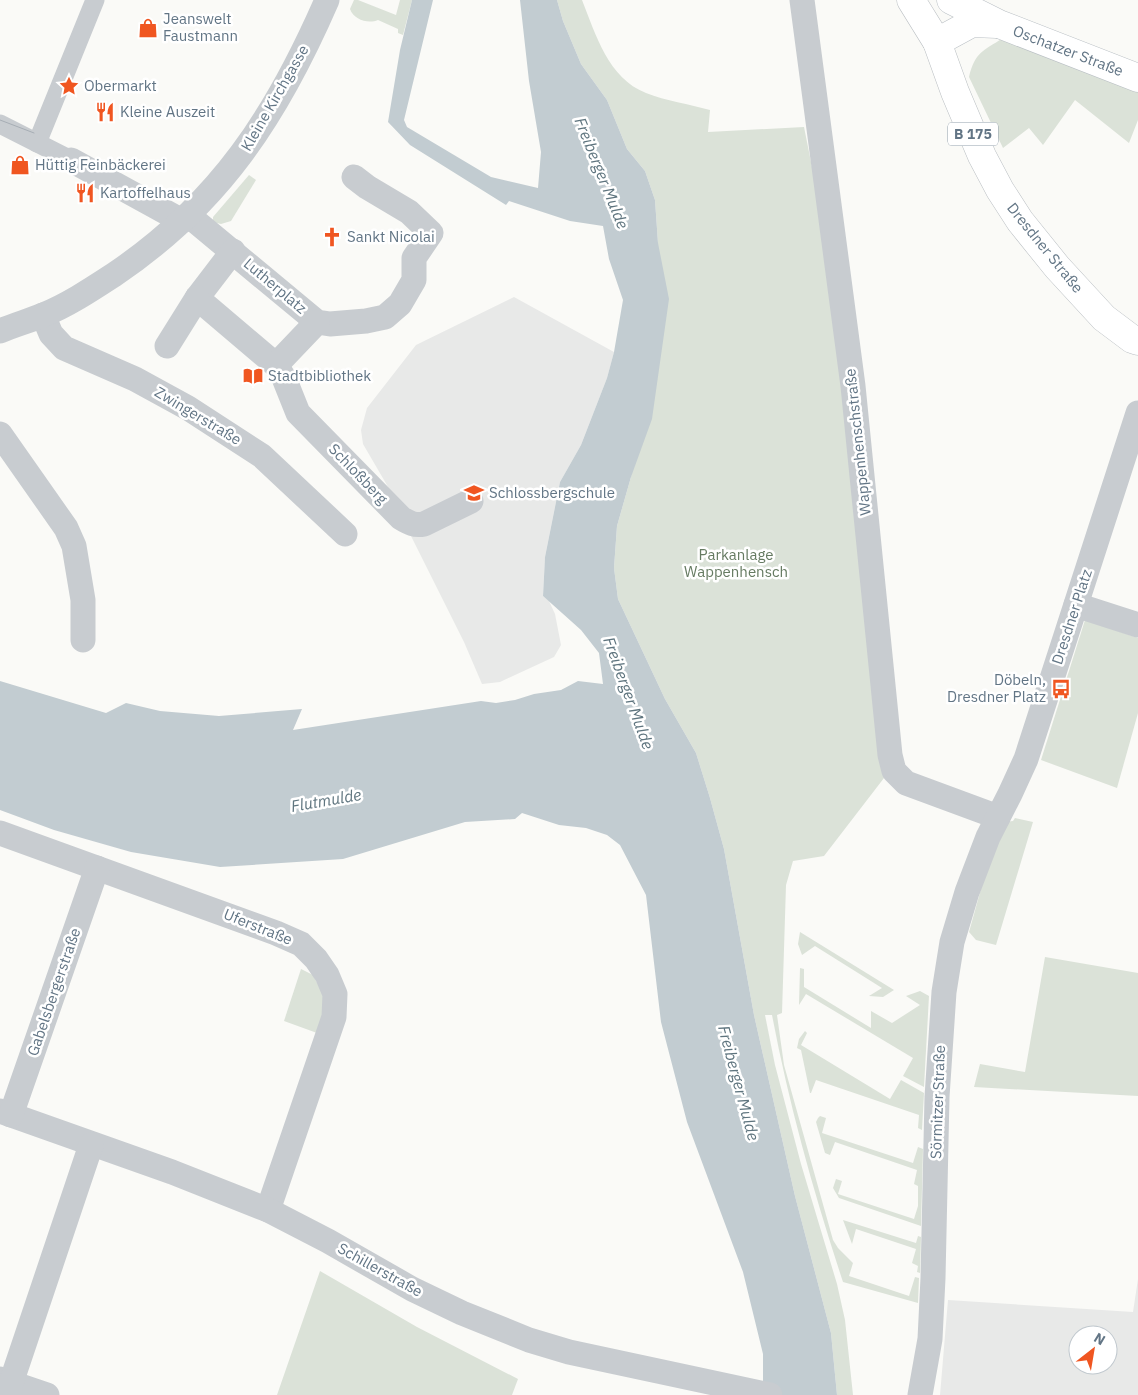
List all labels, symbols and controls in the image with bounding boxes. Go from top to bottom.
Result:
place label: Jeanswelt Faustmann [163,9,238,45]
shop icon: Jeanswelt Faustmann [137,17,159,39]
street label: Oschatzer Straße [1010,21,1126,80]
street label: Kleine Kirchgasse [237,41,313,154]
place icon: Obermarkt [58,75,80,97]
place label: Obermarkt [84,76,157,95]
restaurant icon: Kleine Auszeit [94,101,116,123]
place label: Kleine Auszeit [120,102,215,121]
water label: Freiberger Mulde [571,114,633,232]
road number: B 175 [948,122,998,146]
shop icon: Hüttig Feinbäckerei [9,154,31,176]
place label: Hüttig Feinbäckerei [35,155,166,174]
restaurant icon: Kartoffelhaus [74,182,96,204]
place label: Kartoffelhaus [100,183,191,202]
street label: Dresdner Straße [1003,199,1088,297]
church icon: Sankt Nicolai [321,226,343,248]
place label: Sankt Nicolai [347,227,435,246]
street label: Lutherplatz [240,254,311,317]
library icon: Stadtbibliothek [242,365,264,387]
place label: Stadtbibliothek [268,366,371,385]
street label: Wappenhenschstraße [840,368,875,517]
street label: Zwingerstraße [151,382,245,449]
street label: Schloßberg [325,439,392,508]
school or university icon: Schlossbergschule [463,482,485,504]
place label: Schlossbergschule [489,483,615,502]
park label: Parkanlage Wappenhensch [684,545,788,581]
street label: Dresdner Platz [1047,567,1096,667]
water label: Freiberger Mulde [599,634,659,752]
place label: Döbeln, Dresdner Platz [947,670,1046,706]
bus stop icon: Döbeln, Dresdner Platz [1050,678,1072,700]
water label: Flutmulde [289,784,363,816]
street label: Uferstraße [221,904,295,949]
street label: Gabelsbergerstraße [23,925,84,1058]
water label: Freiberger Mulde [714,1023,764,1143]
street label: Sörmitzer Straße [926,1045,949,1159]
street label: Schillerstraße [334,1238,426,1301]
north arrow [1068,1325,1118,1375]
text: N [1091,1329,1109,1349]

